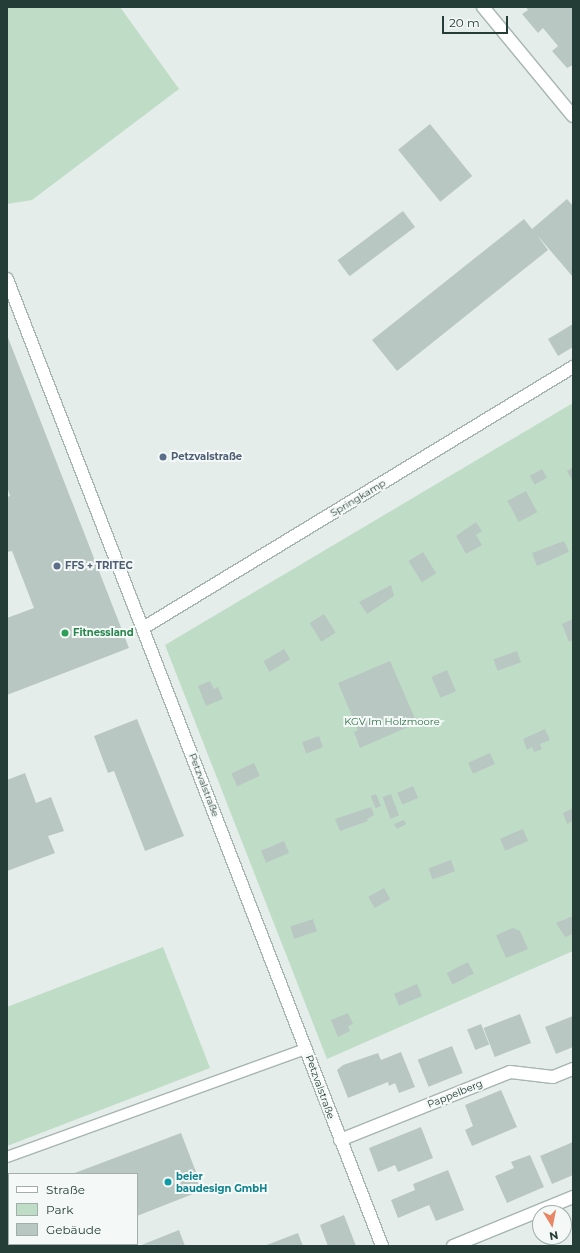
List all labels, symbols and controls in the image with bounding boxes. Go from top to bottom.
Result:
scale bar [444,8,510,34]
text: 20 m [449,15,480,30]
place label: Petzvalstraße [171,451,242,463]
marker: Petzvalstraße [158,452,168,462]
street label: Springkamp [328,477,388,519]
place label: FFS + TRITEC [65,560,133,572]
marker: FFS + TRITEC [52,561,62,571]
place label: Fitnessland [73,627,134,639]
marker: Fitnessland [60,628,70,638]
park label: KGV Im Holzmoore [344,716,440,728]
street label: Petzvalstraße [186,752,222,818]
street label: Petzvalstraße [303,1053,337,1121]
street label: Pappelberg [426,1077,484,1111]
place label: beier baudesign GmbH [176,1170,267,1194]
legend [8,1173,138,1245]
marker: beier baudesign GmbH [163,1177,173,1187]
text: Straße [46,1182,85,1197]
text: Park [46,1202,73,1217]
north arrow [532,1205,572,1245]
text: Gebäude [46,1222,101,1237]
text: N [548,1228,560,1243]

